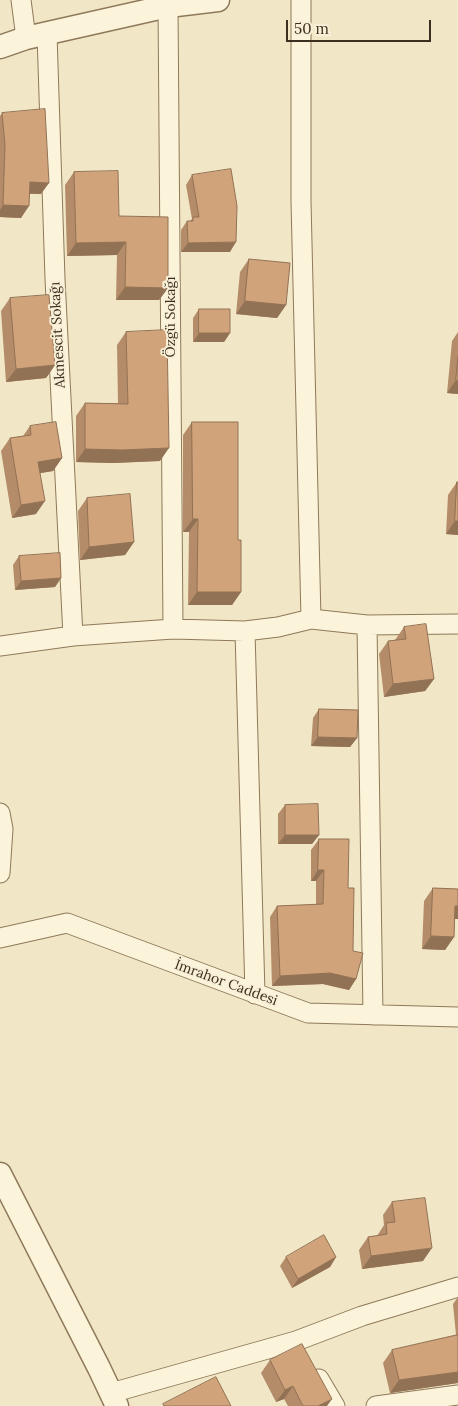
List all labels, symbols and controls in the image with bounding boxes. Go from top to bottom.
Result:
scale bar [288,10,433,42]
text: 50 m [294,19,329,38]
street label: Özgü Sokağı [163,277,179,357]
street label: Akmescit Sokağı [47,281,69,389]
street label: İmrahor Caddesi [172,957,280,1009]

